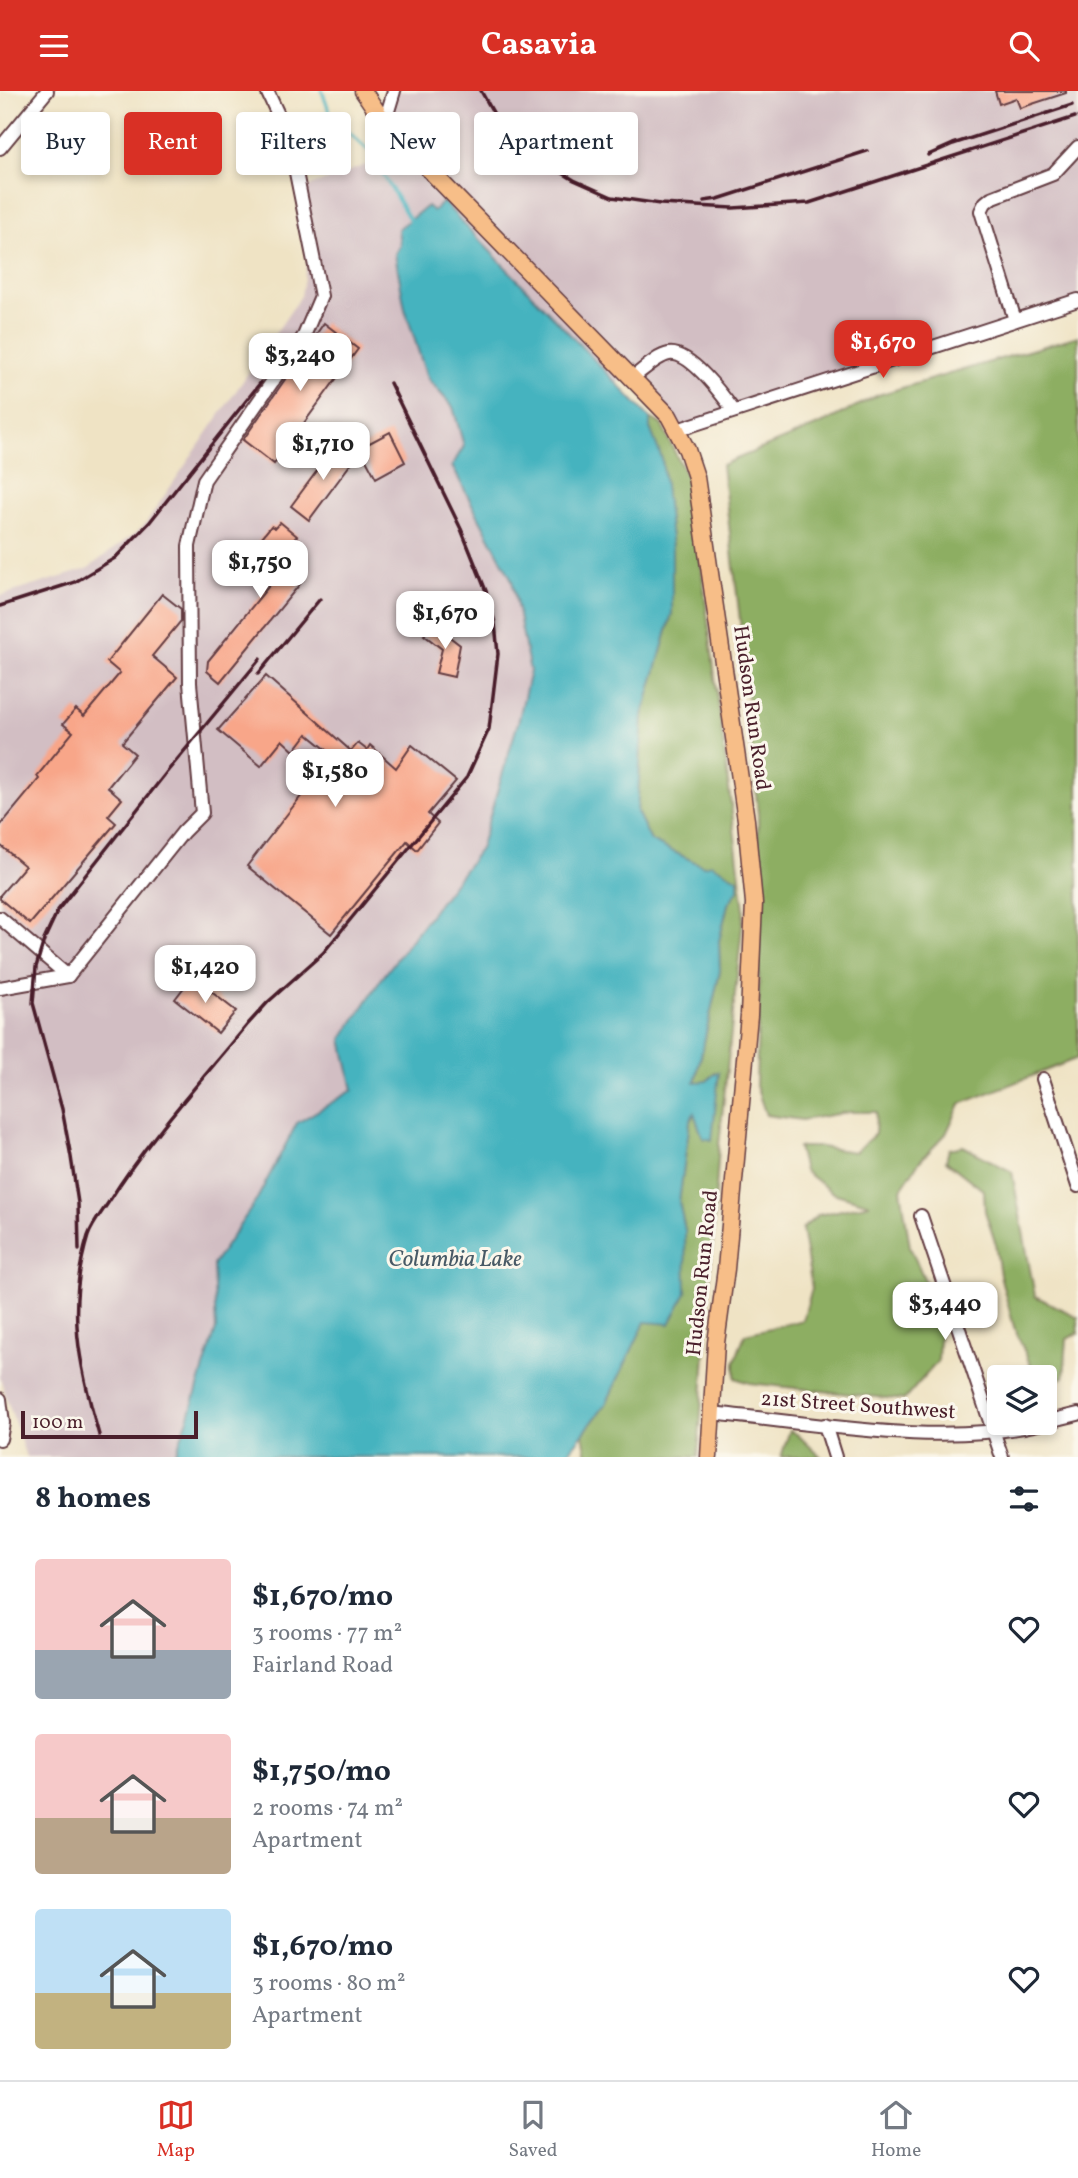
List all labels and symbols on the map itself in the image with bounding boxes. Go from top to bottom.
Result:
pin: $1,670 [826,321,940,380]
pin: $3,240 [243,334,357,393]
pin: $1,710 [266,423,380,482]
pin: $1,750 [203,540,317,600]
pin: $1,670 [388,591,502,651]
street label: Hudson Run Road [725,623,777,793]
pin: $1,580 [278,749,392,809]
pin: $1,420 [148,946,262,1005]
street label: Hudson Run Road [680,1189,726,1357]
water label: Columbia Lake [388,1244,522,1276]
pin: $3,440 [888,1283,1002,1342]
street label: 21st Street Southwest [760,1385,956,1427]
scale bar [21,1408,198,1440]

